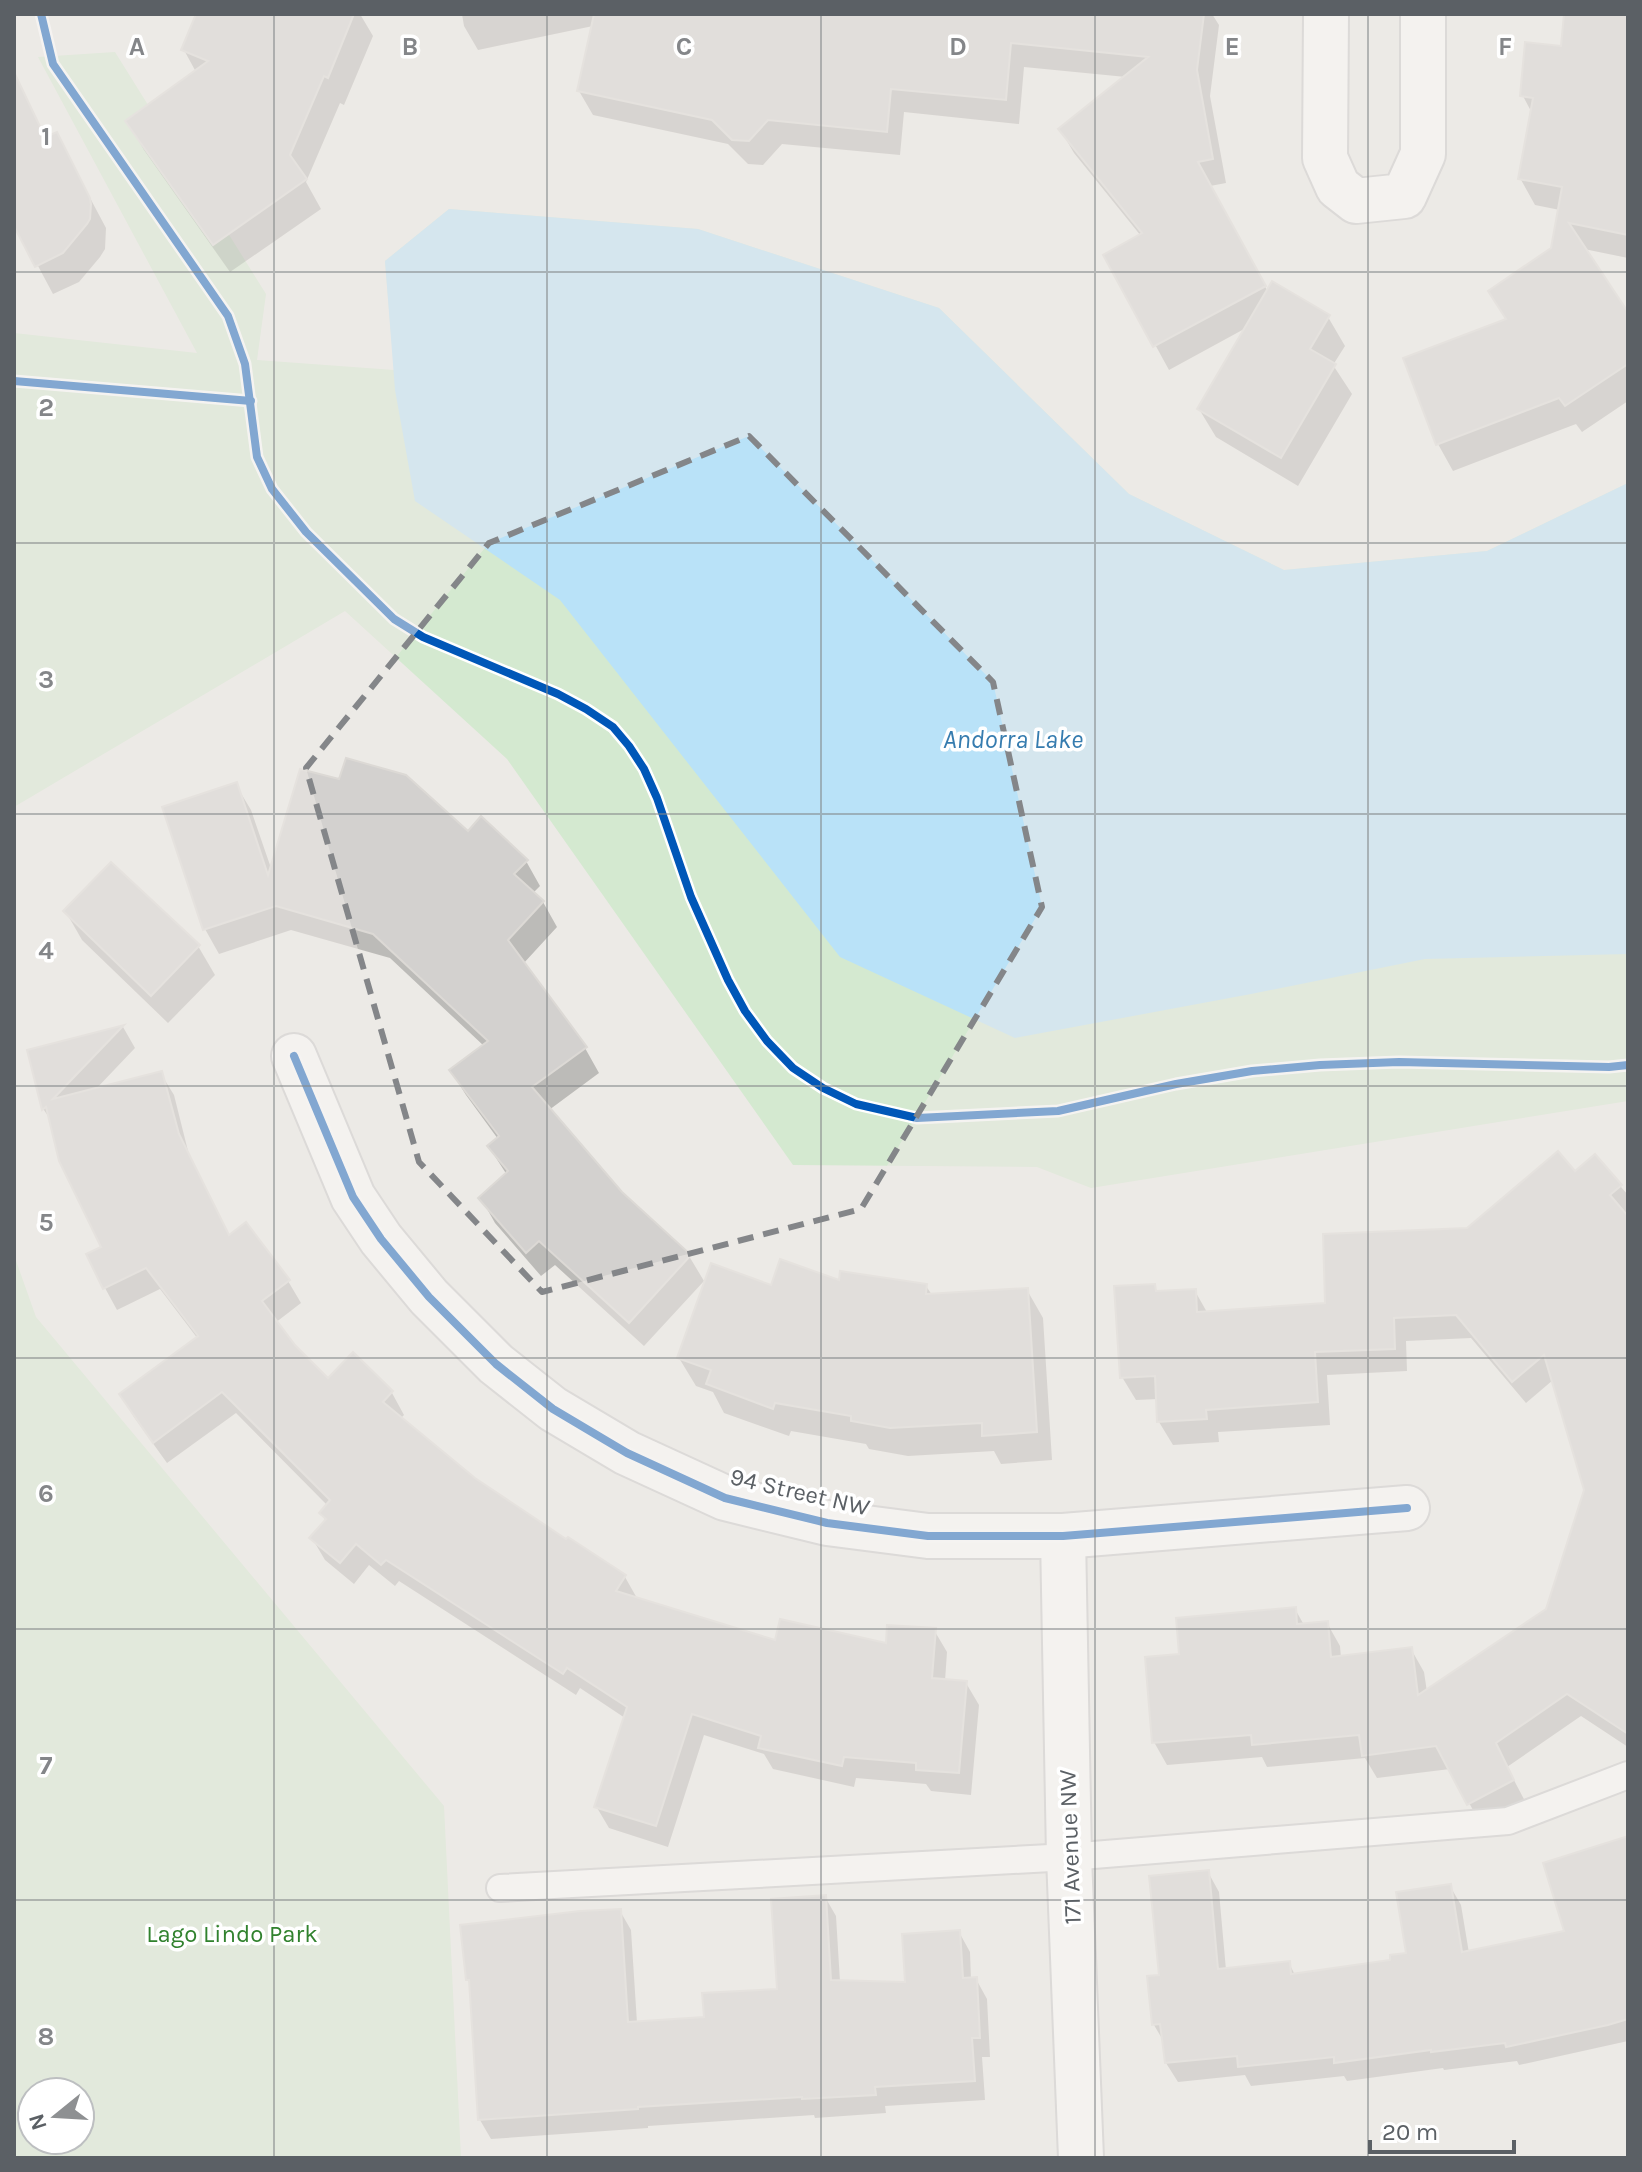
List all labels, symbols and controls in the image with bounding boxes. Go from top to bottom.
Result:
text: A [129,31,145,62]
text: B [402,31,418,62]
text: C [676,31,692,62]
text: D [949,31,967,62]
text: E [1224,31,1240,62]
text: F [1498,31,1512,62]
text: 1 [41,121,51,152]
text: 2 [38,392,54,423]
text: 3 [38,664,54,695]
water label: Andorra Lake [943,724,1083,755]
text: 4 [38,935,54,966]
text: 5 [38,1207,54,1238]
street label: 94 Street NW [727,1462,873,1522]
text: 6 [38,1478,54,1509]
text: 7 [40,1750,53,1781]
street label: 171 Avenue NW [1053,1768,1087,1925]
park label: Lago Lindo Park [146,1920,318,1948]
text: 8 [38,2021,54,2052]
north arrow [16,2076,96,2156]
scale bar [1370,2104,1514,2154]
text: N [23,2110,53,2133]
text: 20 m [1382,2118,1438,2146]

